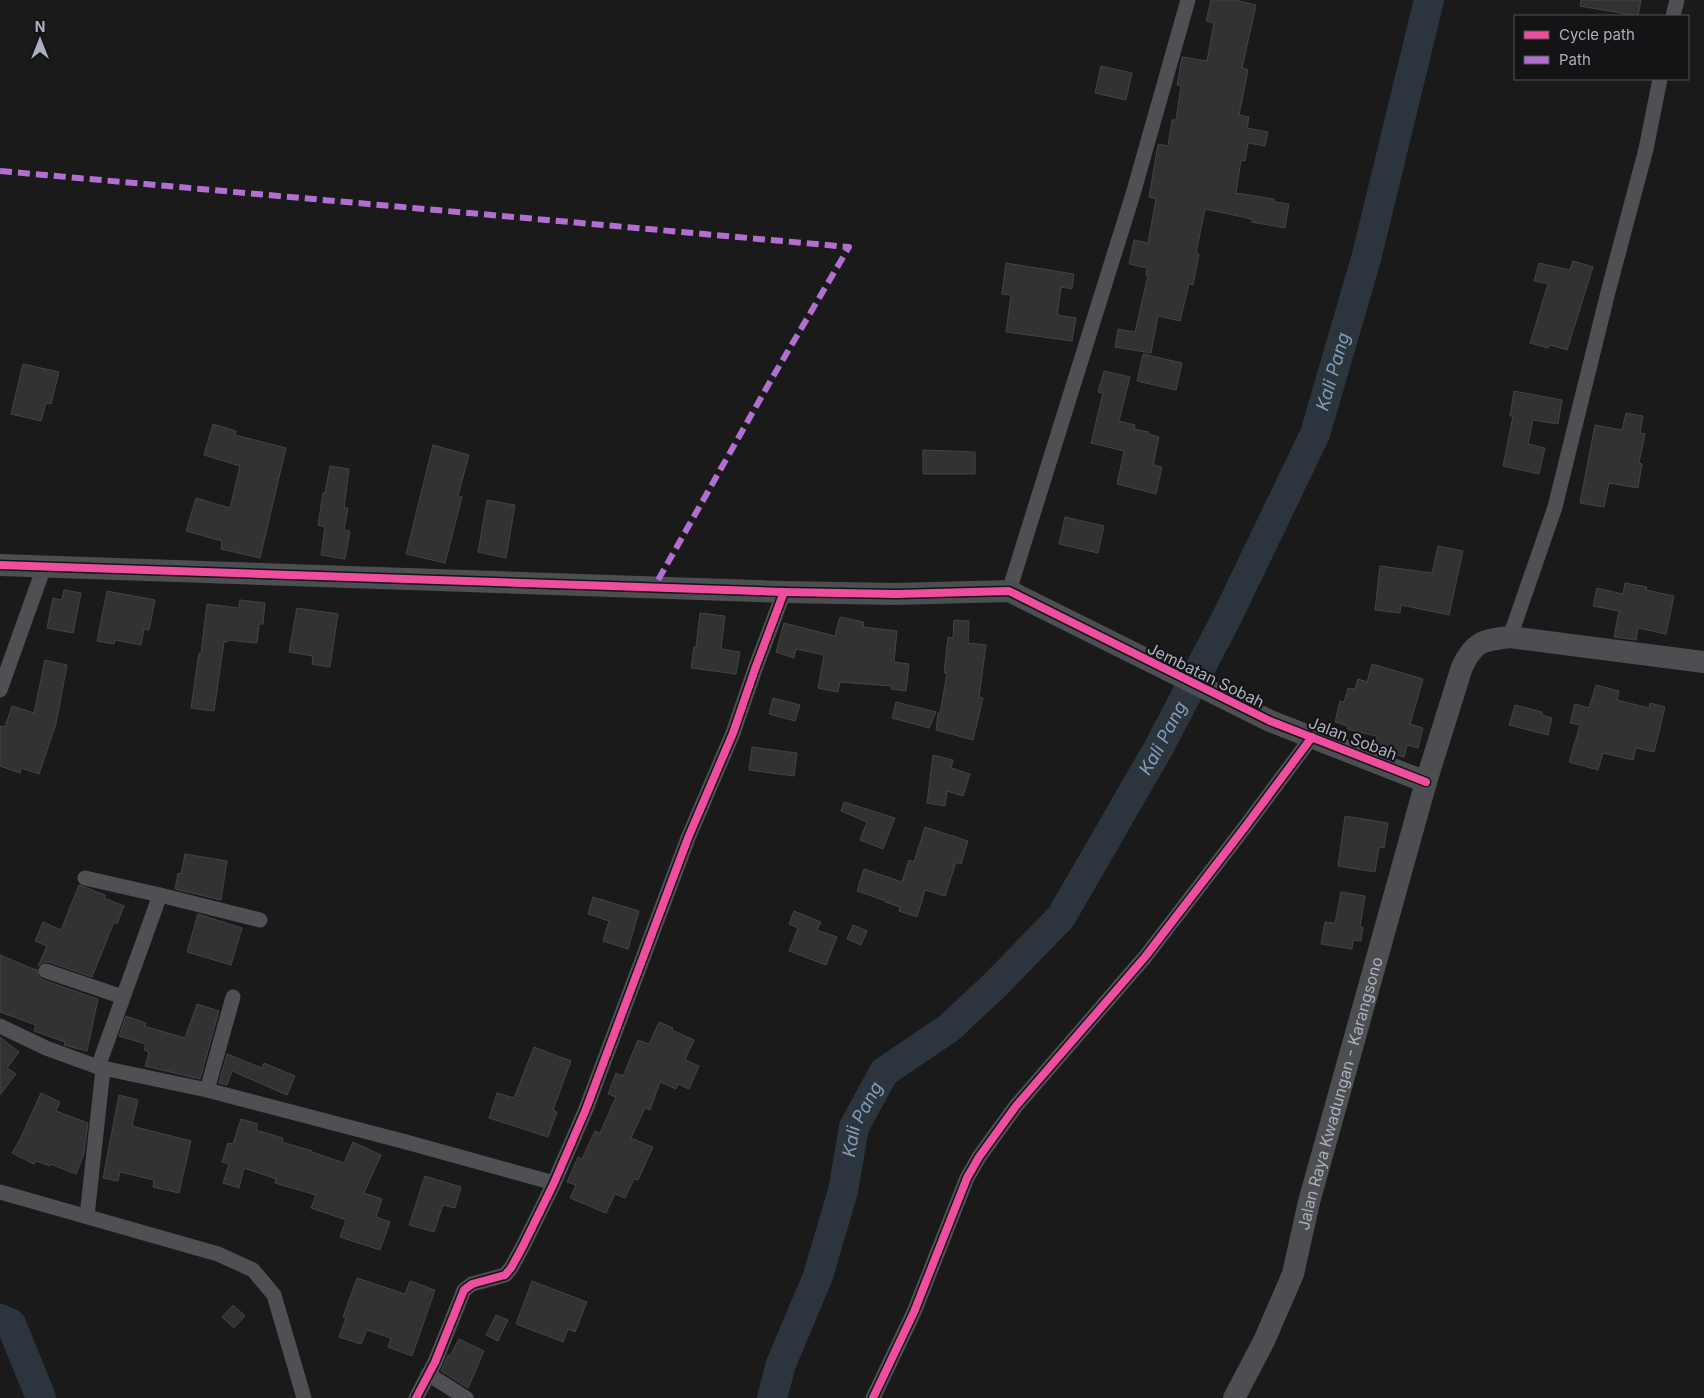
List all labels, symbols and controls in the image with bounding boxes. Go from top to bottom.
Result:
north arrow [15,15,65,65]
legend [1514,15,1689,80]
text: N [35,18,45,35]
text: Cycle path [1559,25,1635,44]
text: Path [1559,50,1591,69]
water label: Kali Pang [1311,330,1354,413]
street label: Jembatan Sobah [1144,638,1268,712]
water label: Kali Pang [1134,698,1191,778]
street label: Jalan Sobah [1306,712,1400,764]
street label: Jalan Raya Kwadungan - Karangsono [1293,955,1387,1232]
water label: Kali Pang [838,1078,887,1159]

